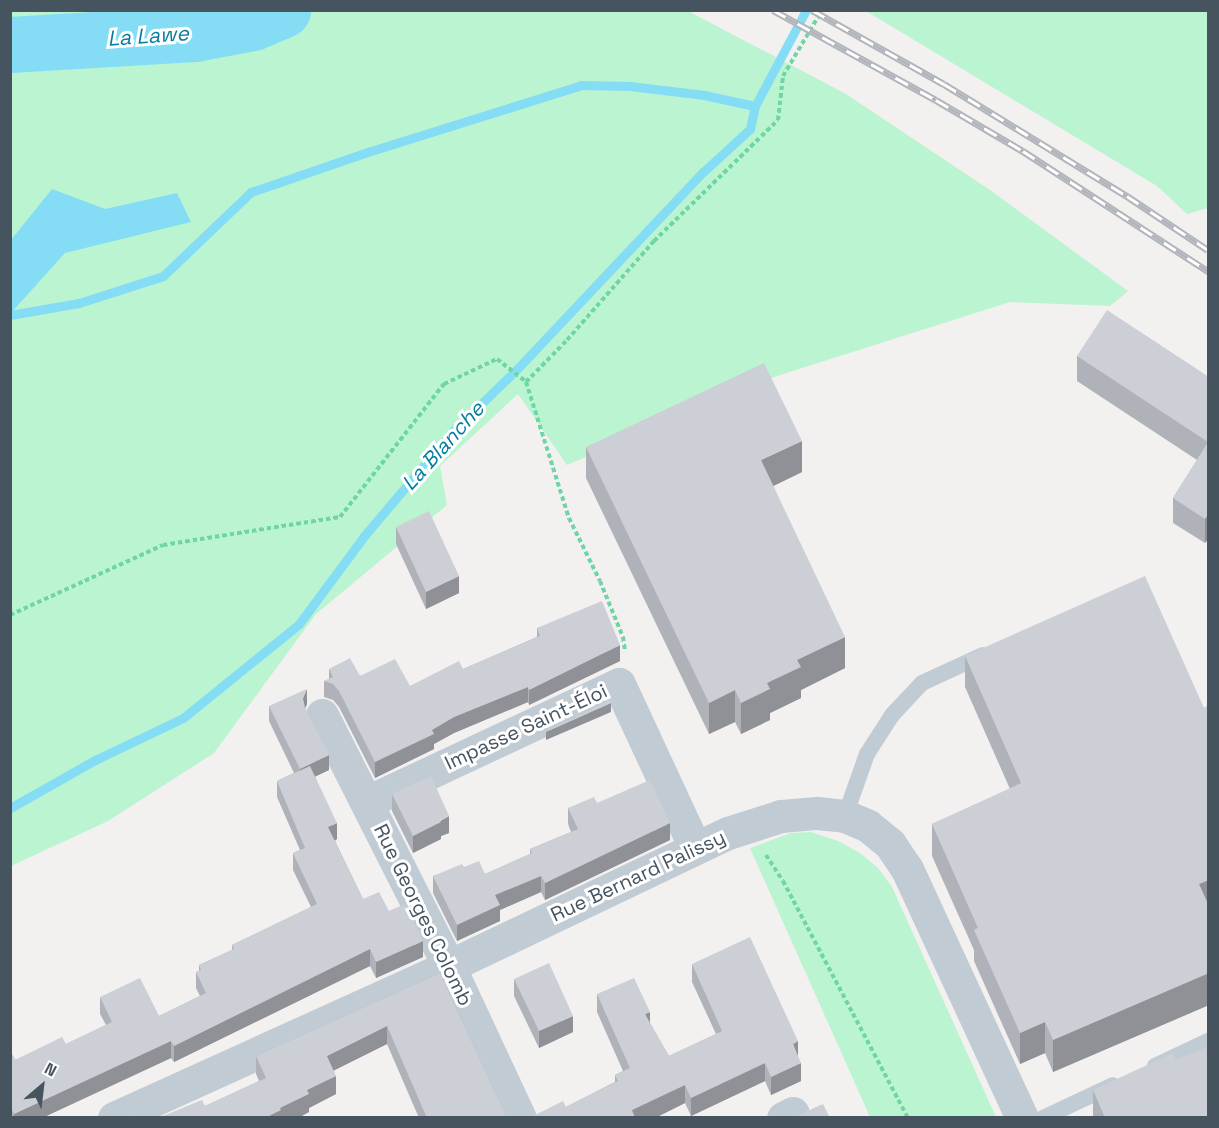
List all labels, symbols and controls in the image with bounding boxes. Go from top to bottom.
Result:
water label: La Lawe [107,21,189,51]
water label: La Blanche [397,396,489,496]
street label: Impasse Saint-Éloi [441,679,611,775]
street label: Rue Georges Colomb [369,820,477,1010]
street label: Rue Bernard Palissy [547,825,729,927]
north arrow [12,1056,72,1116]
text: N [41,1058,60,1081]

